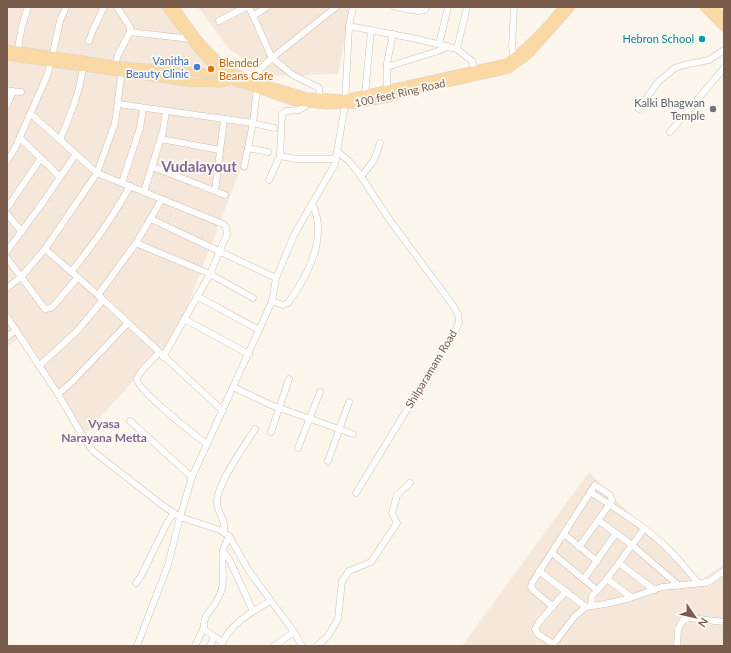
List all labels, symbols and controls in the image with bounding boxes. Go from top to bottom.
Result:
place label: Hebron School [622,32,694,45]
marker: Hebron School [697,34,707,44]
place label: Vanitha Beauty Clinic [126,54,189,80]
place label: Blended Beans Cafe [219,56,273,82]
marker: Vanitha Beauty Clinic [192,62,202,72]
marker: Blended Beans Cafe [206,64,216,74]
street label: 100 feet Ring Road [353,76,446,109]
place label: Kalki Bhagwan Temple [634,96,705,122]
marker: Kalki Bhagwan Temple [708,104,718,114]
district label: Vudalayout [160,157,237,175]
street label: Shilparamam Road [402,327,459,410]
district label: Vyasa Narayana Metta [61,416,147,445]
north arrow [675,597,715,637]
text: N [696,616,711,630]

